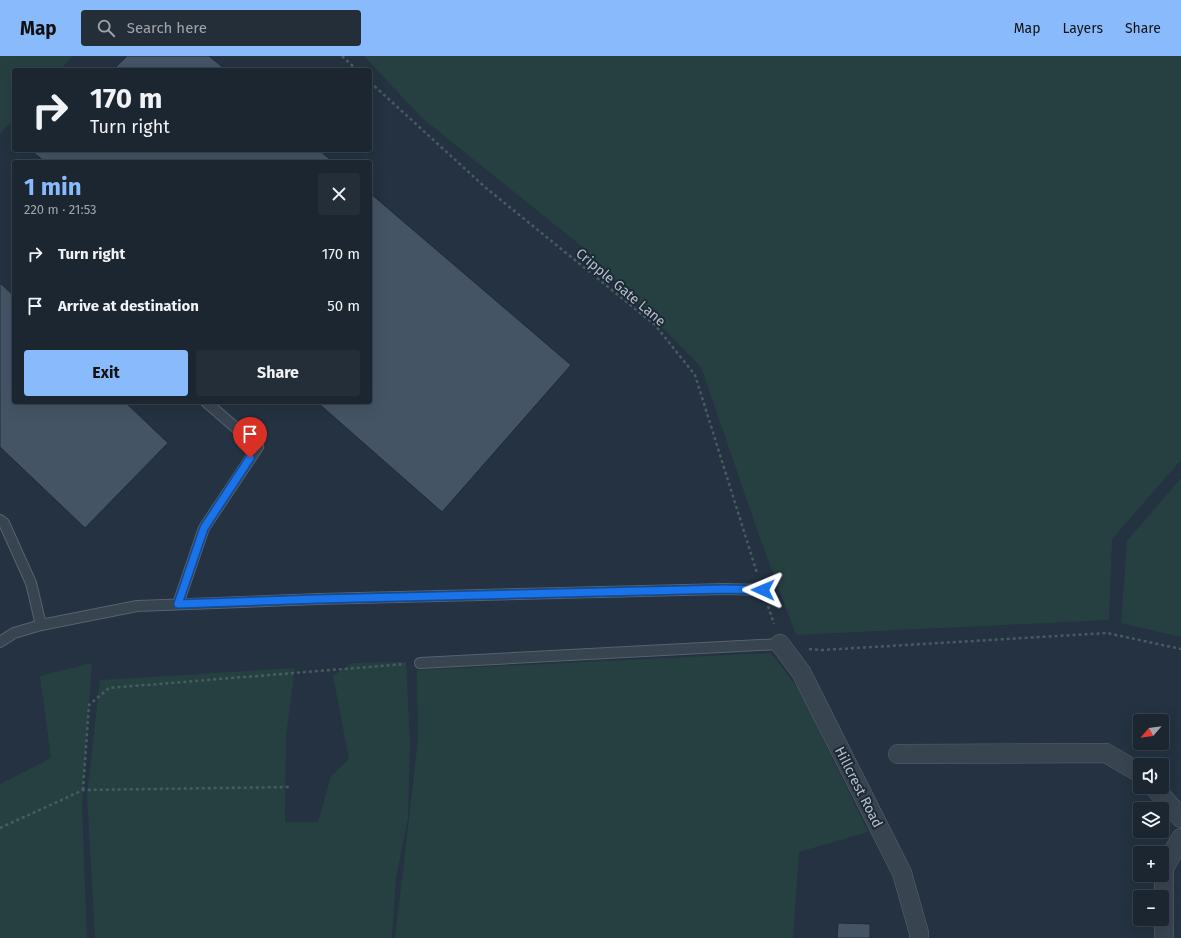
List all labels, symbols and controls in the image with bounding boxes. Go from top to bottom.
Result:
search box [81,10,361,46]
text: Map [20,17,57,40]
icon: search [95,17,117,39]
text: Search here [127,19,207,37]
text: Map [1014,20,1040,37]
text: Layers [1062,20,1103,37]
text: Share [1125,20,1161,37]
text: 170 m [90,82,162,115]
icon: right [24,84,76,136]
text: Turn right [90,116,170,138]
text: 1 min [24,173,82,201]
button: close [318,173,360,215]
text: 220 m · 21:53 [24,202,97,217]
icon: right [24,243,46,265]
text: Turn right [58,245,125,263]
text: 170 m [322,245,360,263]
street label: Cripple Gate Lane [572,245,669,330]
icon: arrive [24,295,46,317]
text: Arrive at destination [58,297,199,315]
text: 50 m [327,297,360,315]
button: Exit [24,350,188,396]
button: Share [196,350,360,396]
pin [233,417,267,458]
icon: arrive [239,423,261,445]
position arrow [742,569,784,611]
north arrow [1133,714,1169,750]
map controls [1133,714,1169,926]
street label: Hillcrest Road [831,744,886,831]
button: sound [1133,758,1169,794]
button: layers [1133,802,1169,838]
button: + [1133,846,1169,882]
button: − [1133,890,1169,926]

